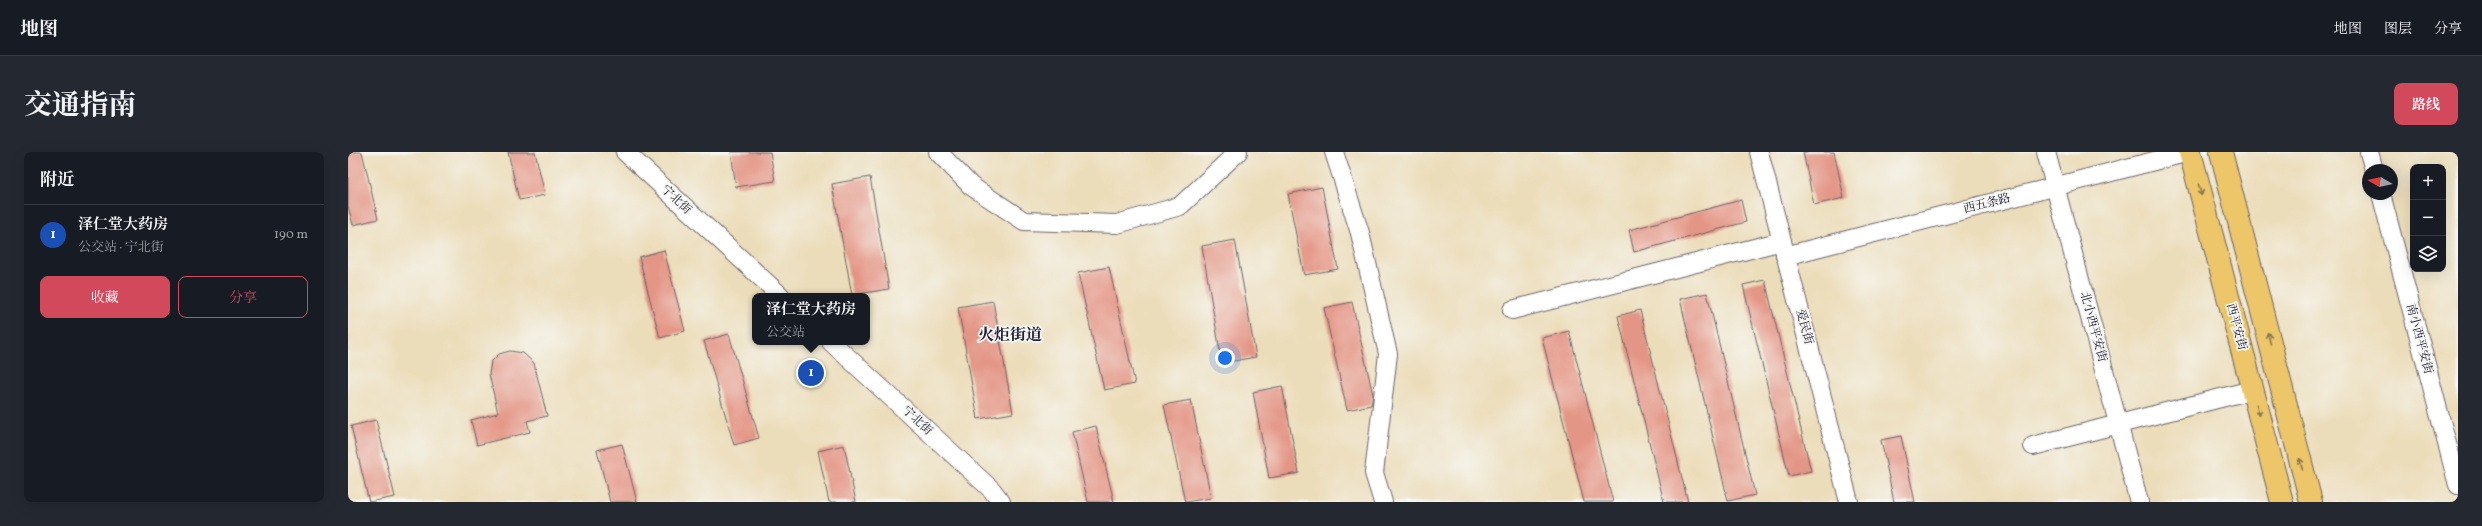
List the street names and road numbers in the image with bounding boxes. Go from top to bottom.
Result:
street label: 宁北街 [657,182,695,219]
street label: 西五条路 [1962,190,2012,218]
street label: 北小西平安街 [2076,290,2110,365]
street label: 西平安街 [2222,302,2250,353]
street label: 南小西平安街 [2402,302,2436,377]
street label: 爱民街 [1792,308,1817,347]
street label: 宁北街 [898,403,936,440]

